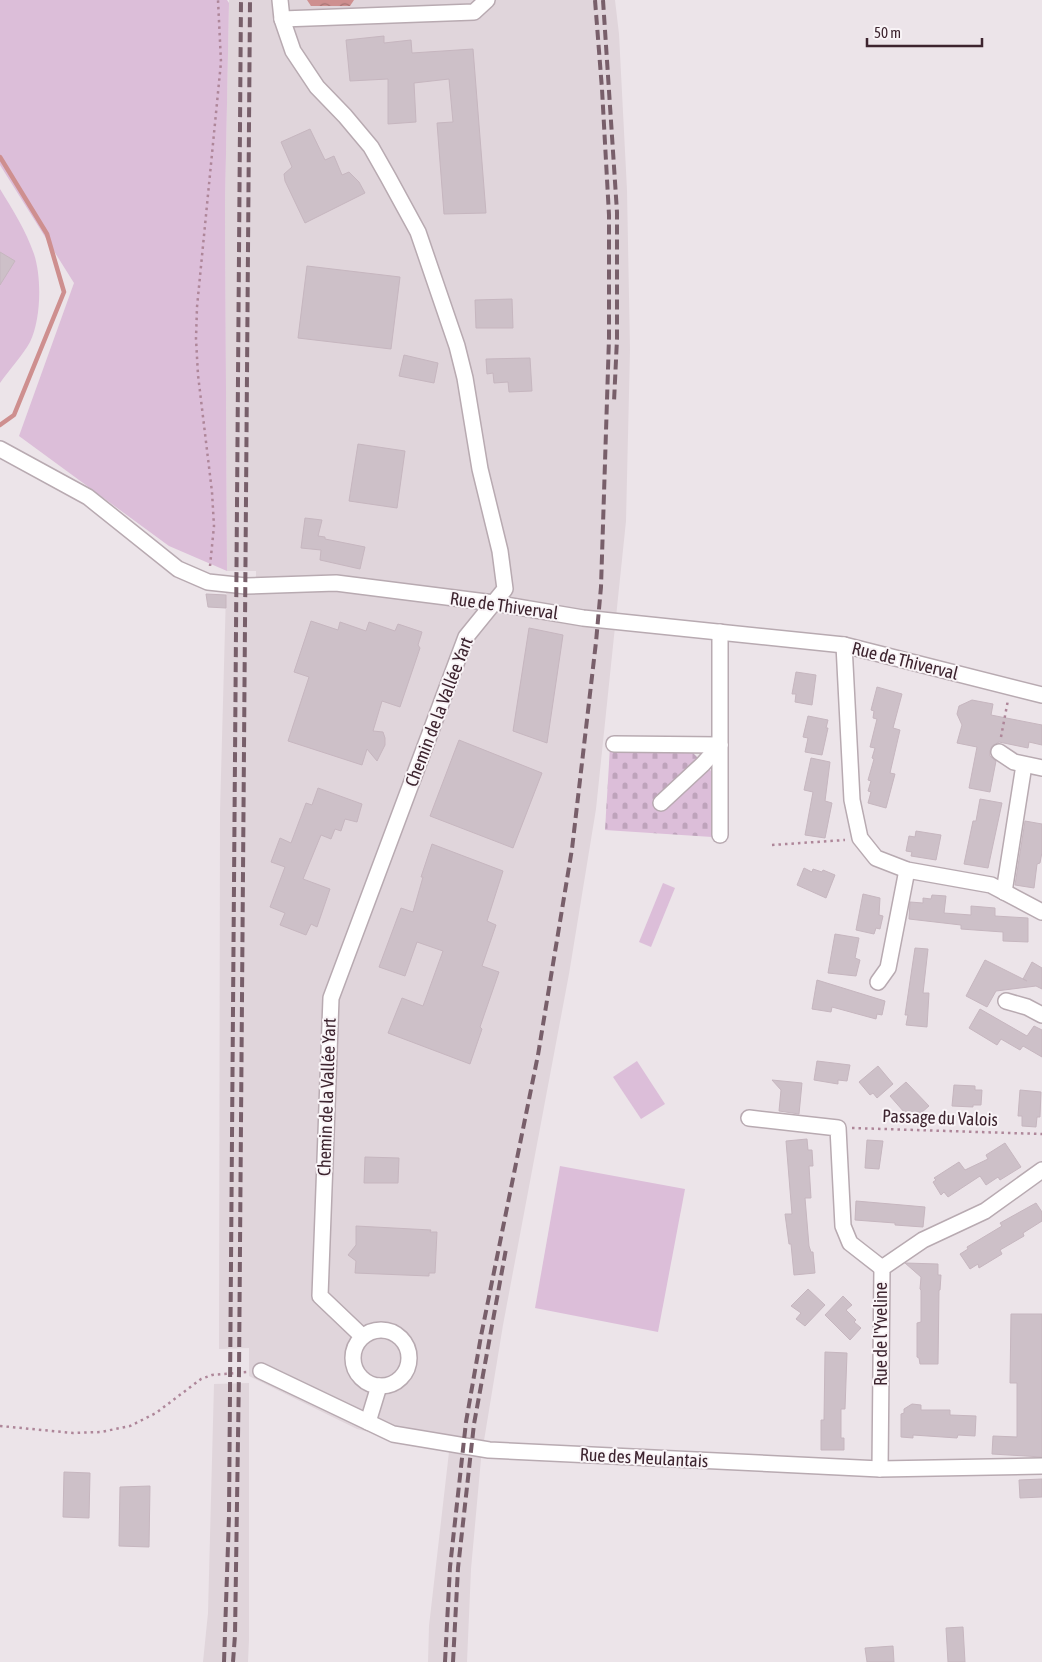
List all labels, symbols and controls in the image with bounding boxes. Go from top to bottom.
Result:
scale bar [867,15,982,47]
text: 50 m [874,24,901,41]
street label: Rue de Thiverval [449,588,560,624]
street label: Chemin de la Vallée Yart [400,634,477,790]
street label: Rue de Thiverval [850,637,961,684]
street label: Chemin de la Vallée Yart [313,1017,340,1177]
street label: Passage du Valois [882,1105,998,1130]
street label: Rue de l'Yveline [870,1282,891,1386]
street label: Rue des Meulantais [579,1444,709,1471]

